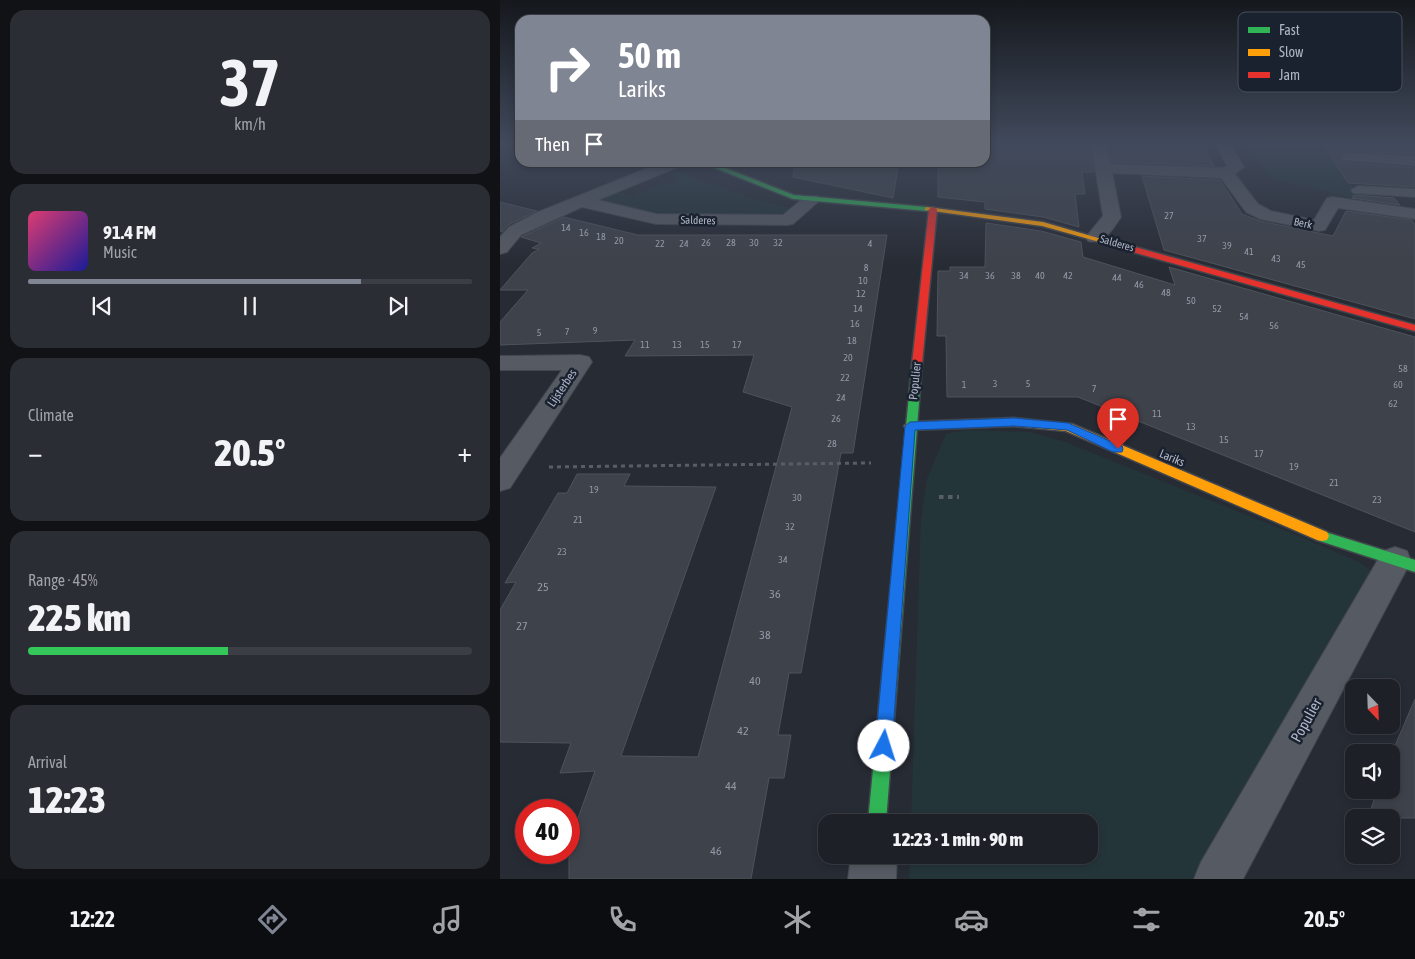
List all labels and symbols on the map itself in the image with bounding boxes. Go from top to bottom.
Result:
legend [1238,12,1402,92]
text: Fast [1279,22,1300,38]
text: Slow [1279,44,1304,60]
text: Jam [1279,67,1300,83]
house number: 27 [1164,210,1174,221]
street label: Salderes [680,214,716,226]
street label: Berk [1293,215,1313,231]
house number: 14 [561,222,571,233]
house number: 16 [579,227,589,238]
house number: 18 [596,231,606,242]
street label: Salderes [1099,232,1136,254]
house number: 37 [1197,233,1207,244]
house number: 20 [614,235,624,246]
house number: 26 [701,237,711,248]
house number: 28 [726,237,736,248]
house number: 30 [749,237,759,248]
house number: 32 [773,237,783,248]
house number: 22 [655,238,665,249]
house number: 24 [679,238,689,249]
house number: 4 [868,238,873,249]
house number: 39 [1222,240,1232,251]
house number: 41 [1244,246,1254,257]
house number: 43 [1271,253,1281,264]
house number: 45 [1296,259,1306,270]
house number: 8 [864,262,869,273]
house number: 34 [959,270,969,281]
house number: 36 [985,270,995,281]
house number: 38 [1011,270,1021,281]
house number: 40 [1035,270,1045,281]
house number: 42 [1063,270,1073,281]
house number: 44 [1112,272,1122,283]
house number: 10 [858,275,868,286]
house number: 46 [1134,279,1144,290]
house number: 48 [1161,287,1171,298]
house number: 12 [856,288,866,299]
house number: 50 [1186,295,1196,306]
house number: 14 [853,303,863,314]
house number: 52 [1212,303,1222,314]
house number: 54 [1239,311,1249,322]
house number: 16 [850,318,860,329]
house number: 56 [1269,320,1279,331]
house number: 9 [593,325,598,336]
house number: 7 [565,326,570,337]
house number: 5 [537,327,542,338]
house number: 18 [847,335,857,346]
house number: 11 [640,339,650,350]
house number: 13 [672,339,682,350]
house number: 15 [700,339,710,350]
house number: 17 [732,339,742,350]
house number: 20 [843,352,853,363]
street label: Populier [906,361,924,401]
house number: 58 [1398,363,1408,374]
street label: Lijsterbes [544,367,580,409]
house number: 22 [840,372,850,383]
house number: 3 [993,378,998,389]
house number: 5 [1026,378,1031,389]
house number: 1 [962,379,967,390]
house number: 60 [1393,379,1403,390]
house number: 7 [1092,383,1097,394]
house number: 24 [836,392,846,403]
pin [1097,398,1139,449]
house number: 62 [1388,398,1398,409]
house number: 11 [1152,408,1162,419]
house number: 26 [831,413,841,424]
house number: 13 [1186,421,1196,432]
house number: 15 [1219,434,1229,445]
house number: 28 [827,438,837,449]
street label: Lariks [1157,446,1187,470]
house number: 17 [1254,448,1264,459]
house number: 19 [1289,461,1299,472]
house number: 21 [1329,477,1339,488]
house number: 19 [589,484,599,495]
house number: 30 [792,492,802,503]
house number: 23 [1372,494,1382,505]
house number: 21 [573,514,583,525]
house number: 32 [785,521,795,532]
house number: 23 [557,546,567,557]
house number: 34 [778,554,788,565]
house number: 25 [537,580,549,594]
house number: 36 [769,587,781,601]
house number: 27 [516,619,528,633]
house number: 38 [759,628,771,642]
house number: 40 [749,674,761,688]
north arrow [1345,679,1400,734]
street label: Populier [1287,695,1325,745]
position arrow [857,719,909,771]
house number: 42 [737,724,749,738]
house number: 44 [725,779,737,793]
speed limit sign: 40 [515,799,580,864]
house number: 46 [710,844,722,858]

